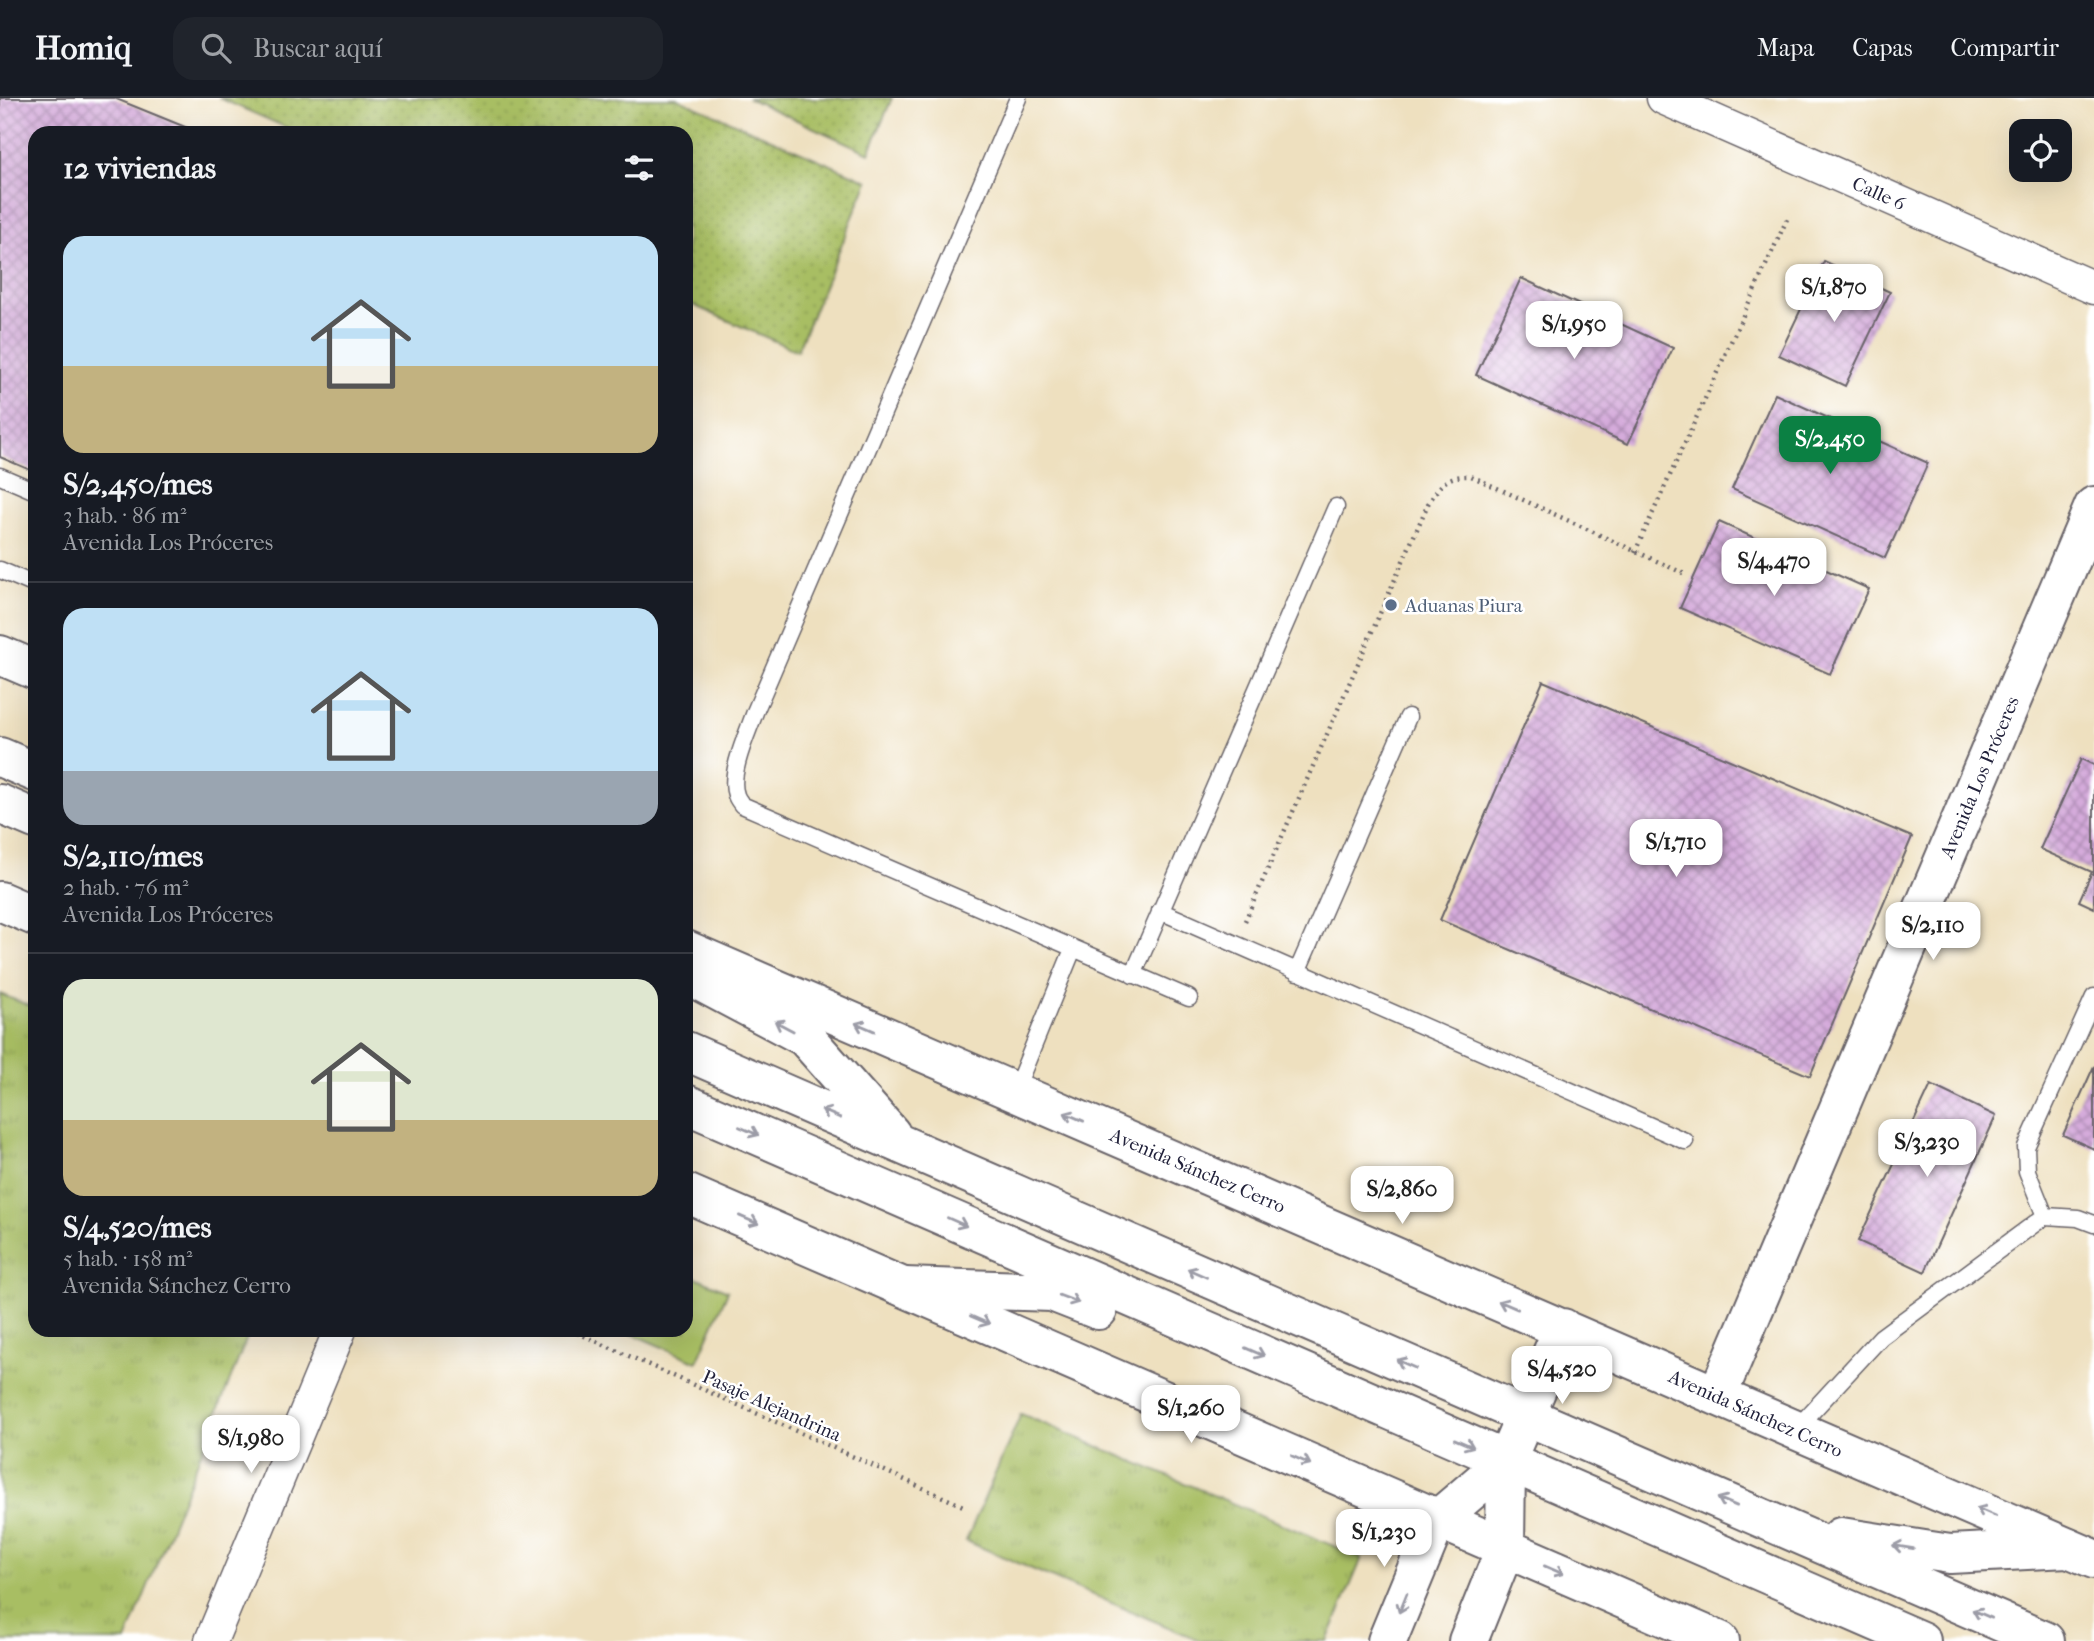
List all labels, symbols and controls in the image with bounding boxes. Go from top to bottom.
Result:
search box [173,17,663,80]
text: Homiq [35,29,131,68]
icon: search [197,29,235,67]
text: Buscar aquí [253,33,383,64]
text: Mapa [1757,34,1814,62]
text: Capas [1852,34,1913,62]
text: Compartir [1951,34,2059,62]
map controls [2009,119,2072,182]
button: locate [2009,119,2072,182]
icon: filters [620,149,658,187]
text: 12 viviendas [63,151,216,186]
street label: Calle 6 [1849,173,1909,216]
pin: S/1,870 [1769,264,1899,324]
text: S/1,870 [1801,273,1867,300]
icon: home [298,281,424,407]
pin: S/1,950 [1509,302,1639,361]
text: S/1,950 [1542,310,1606,337]
pin: S/2,450 [1765,416,1895,476]
text: S/2,450 [1795,425,1865,452]
text: S/2,450/mes [63,467,213,502]
text: 3 hab. · 86 m² [63,502,186,529]
text: Avenida Los Próceres [63,529,273,556]
pin: S/4,470 [1709,538,1839,598]
text: S/4,470 [1737,547,1811,574]
place label: Aduanas Piura [1404,595,1523,617]
marker: Aduanas Piura [1383,597,1399,613]
icon: home [298,653,424,779]
street label: Avenida Los Próceres [1935,693,2024,863]
pin: S/1,710 [1611,820,1741,879]
text: S/1,710 [1645,828,1707,855]
text: S/2,110/mes [63,839,203,874]
text: 2 hab. · 76 m² [63,874,188,901]
text: Avenida Los Próceres [63,901,273,928]
pin: S/2,110 [1868,902,1998,962]
text: S/2,110 [1901,911,1965,938]
one-way arrow [774,1018,795,1032]
one-way arrow [855,1020,877,1033]
icon: home [298,1024,424,1150]
one-way arrow [821,1107,842,1120]
one-way arrow [1064,1110,1086,1123]
pin: S/3,230 [1862,1119,1992,1179]
street label: Avenida Sánchez Cerro [1106,1124,1289,1218]
one-way arrow [737,1125,759,1138]
text: S/3,230 [1894,1128,1960,1155]
pin: S/2,860 [1337,1166,1467,1226]
text: S/2,860 [1367,1175,1437,1202]
text: S/4,520/mes [63,1210,211,1245]
one-way arrow [737,1214,759,1227]
one-way arrow [946,1216,967,1229]
text: 5 hab. · 158 m² [63,1245,193,1272]
one-way arrow [1187,1266,1208,1279]
text: Avenida Sánchez Cerro [63,1272,291,1299]
one-way arrow [1058,1293,1079,1306]
one-way arrow [1498,1297,1519,1310]
one-way arrow [969,1314,990,1327]
pin: S/4,520 [1497,1346,1627,1406]
one-way arrow [1244,1347,1266,1360]
text: S/4,520 [1527,1355,1597,1382]
one-way arrow [1395,1357,1417,1370]
street label: Pasaje Alejandrina [699,1365,845,1446]
street label: Avenida Sánchez Cerro [1664,1365,1846,1462]
pin: S/1,260 [1126,1386,1256,1445]
text: S/1,260 [1157,1394,1225,1421]
pin: S/1,980 [186,1416,316,1475]
text: S/1,980 [218,1424,284,1451]
one-way arrow [1453,1437,1474,1450]
one-way arrow [1290,1454,1311,1467]
one-way arrow [1717,1495,1738,1508]
one-way arrow [1976,1505,1998,1518]
pin: S/1,230 [1319,1510,1449,1569]
text: S/1,230 [1352,1518,1416,1545]
one-way arrow [1892,1540,1915,1553]
one-way arrow [1543,1565,1565,1578]
one-way arrow [1395,1592,1408,1613]
one-way arrow [1972,1607,1994,1620]

